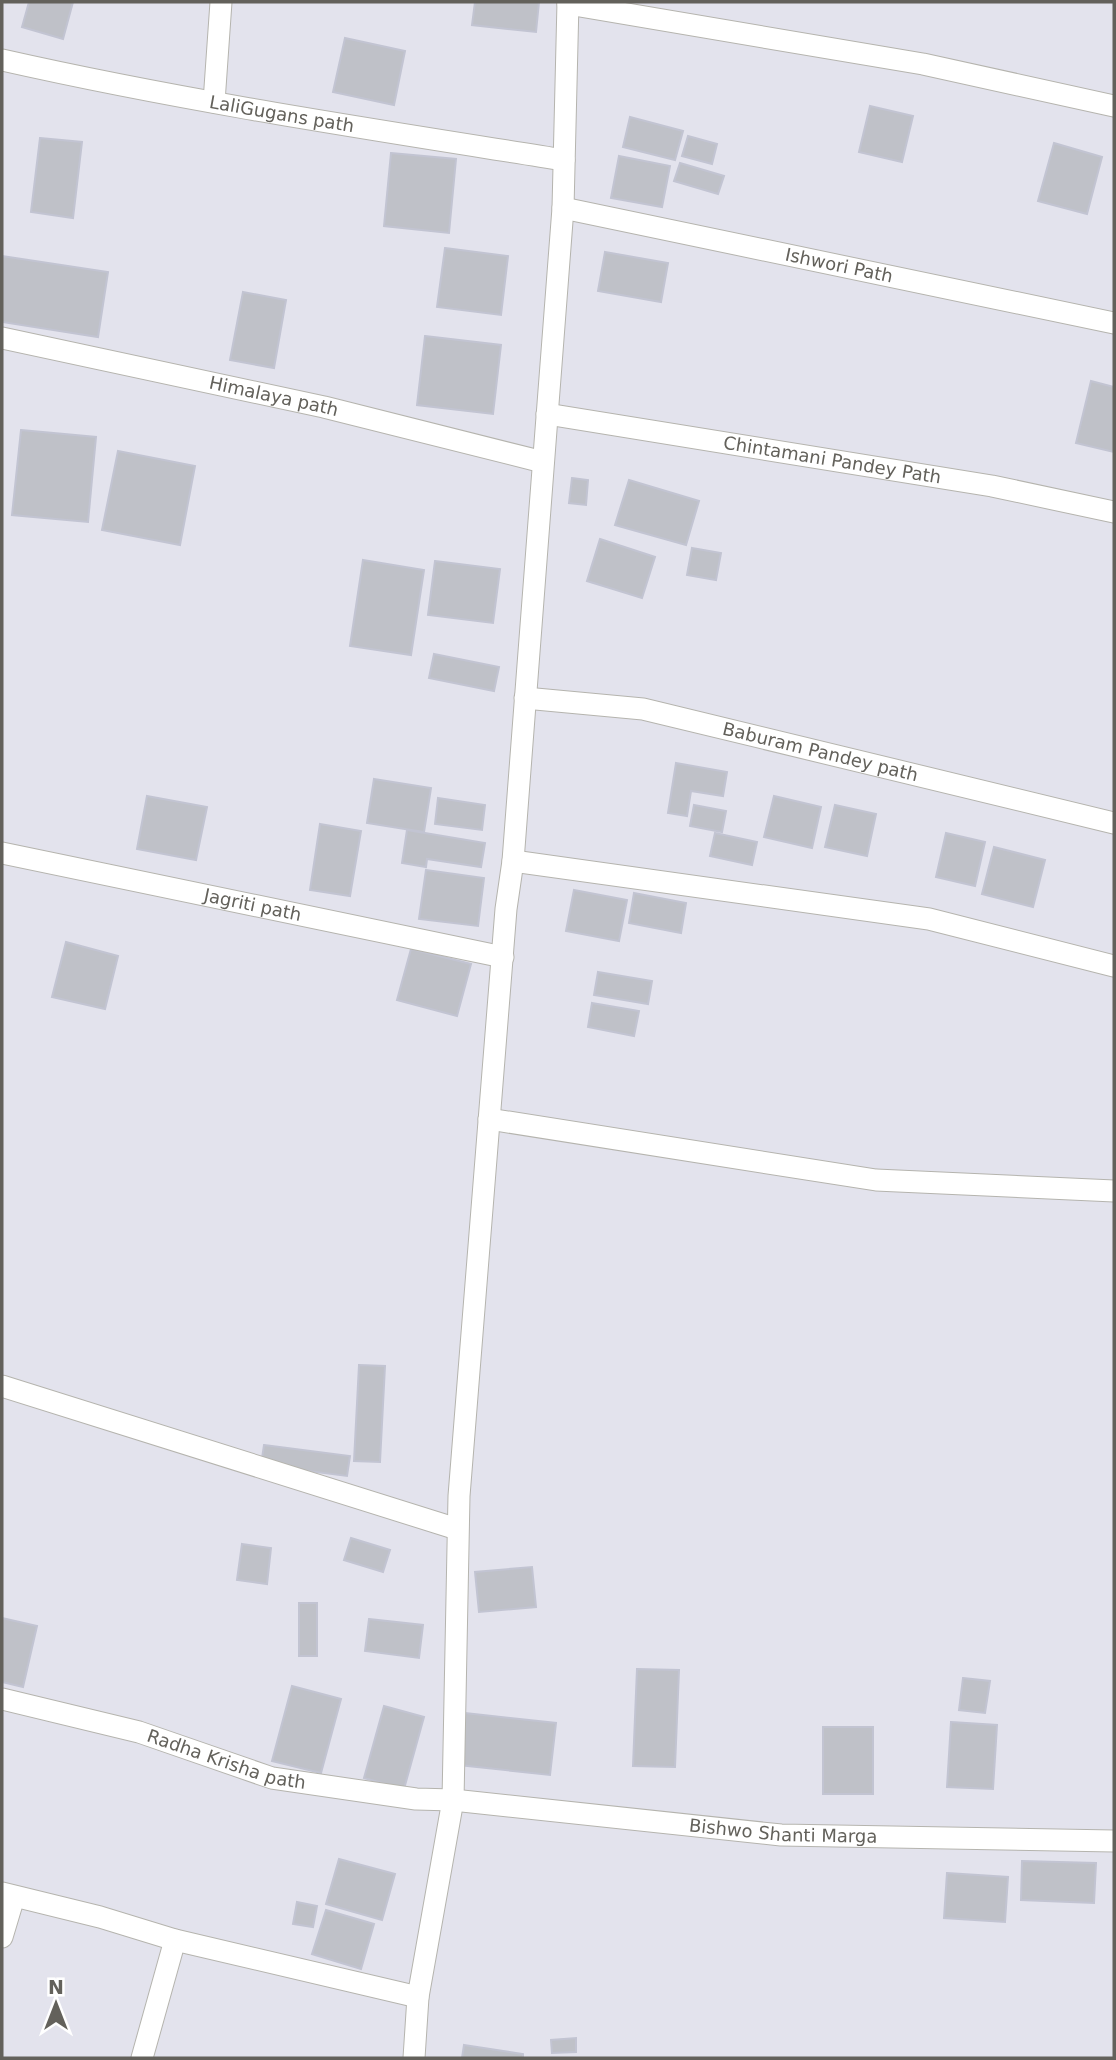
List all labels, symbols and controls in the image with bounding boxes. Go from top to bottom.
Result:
street label: LaliGugans path [208,91,356,136]
street label: Ishwori Path [783,244,895,287]
street label: Himalaya path [207,372,341,420]
street label: Chintamani Pandey Path [722,432,943,488]
street label: Baburam Pandey path [721,718,920,785]
street label: Jagriti path [201,884,303,925]
street label: Radha Krisha path [145,1725,307,1793]
street label: Bishwo Shanti Marga [688,1814,878,1847]
north arrow [21,1969,91,2039]
text: N [48,1976,64,1998]

